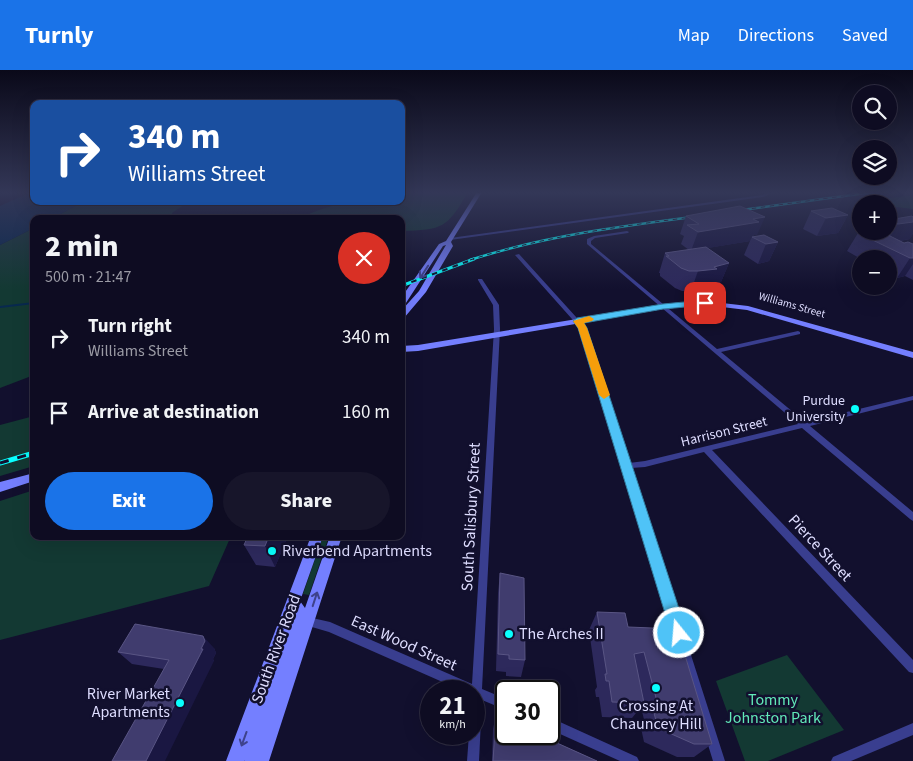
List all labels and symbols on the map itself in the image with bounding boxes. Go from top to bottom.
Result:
one-way arrow [419,265,429,279]
pin [684,282,726,324]
street label: Williams Street [757,288,827,322]
place label: Purdue University [786,391,845,427]
marker: Purdue University [849,403,861,415]
street label: Harrison Street [679,412,770,452]
street label: South Salisbury Street [456,442,486,592]
street label: Pierce Street [783,510,857,587]
place label: Riverbend Apartments [282,540,432,562]
marker: Riverbend Apartments [266,545,278,557]
street label: South River Road [246,591,306,707]
one-way arrow [311,591,321,607]
position arrow [652,606,704,658]
street label: East Wood Street [348,610,461,676]
place label: The Arches II [519,623,604,645]
marker: The Arches II [503,628,515,640]
speed limit sign: 30 [495,680,560,745]
marker: Crossing At Chauncey Hill [650,682,662,694]
place label: River Market Apartments [87,683,171,723]
park label: Tommy Johnston Park [725,689,821,729]
place label: Crossing At Chauncey Hill [610,695,702,735]
marker: River Market Apartments [174,697,186,709]
one-way arrow [238,731,247,746]

